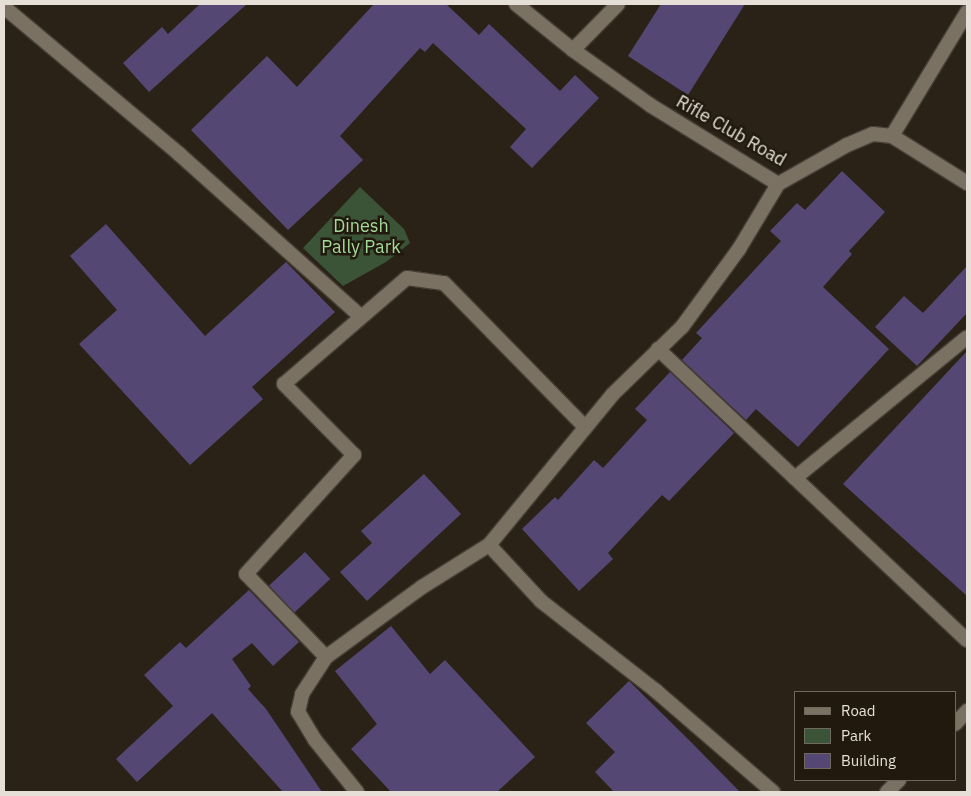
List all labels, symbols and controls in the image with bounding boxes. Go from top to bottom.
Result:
street label: Rifle Club Road [672,91,790,171]
park label: Dinesh Pally Park [321,216,401,258]
legend [794,691,956,781]
text: Road [841,701,876,720]
text: Park [841,726,871,745]
text: Building [841,751,896,770]

